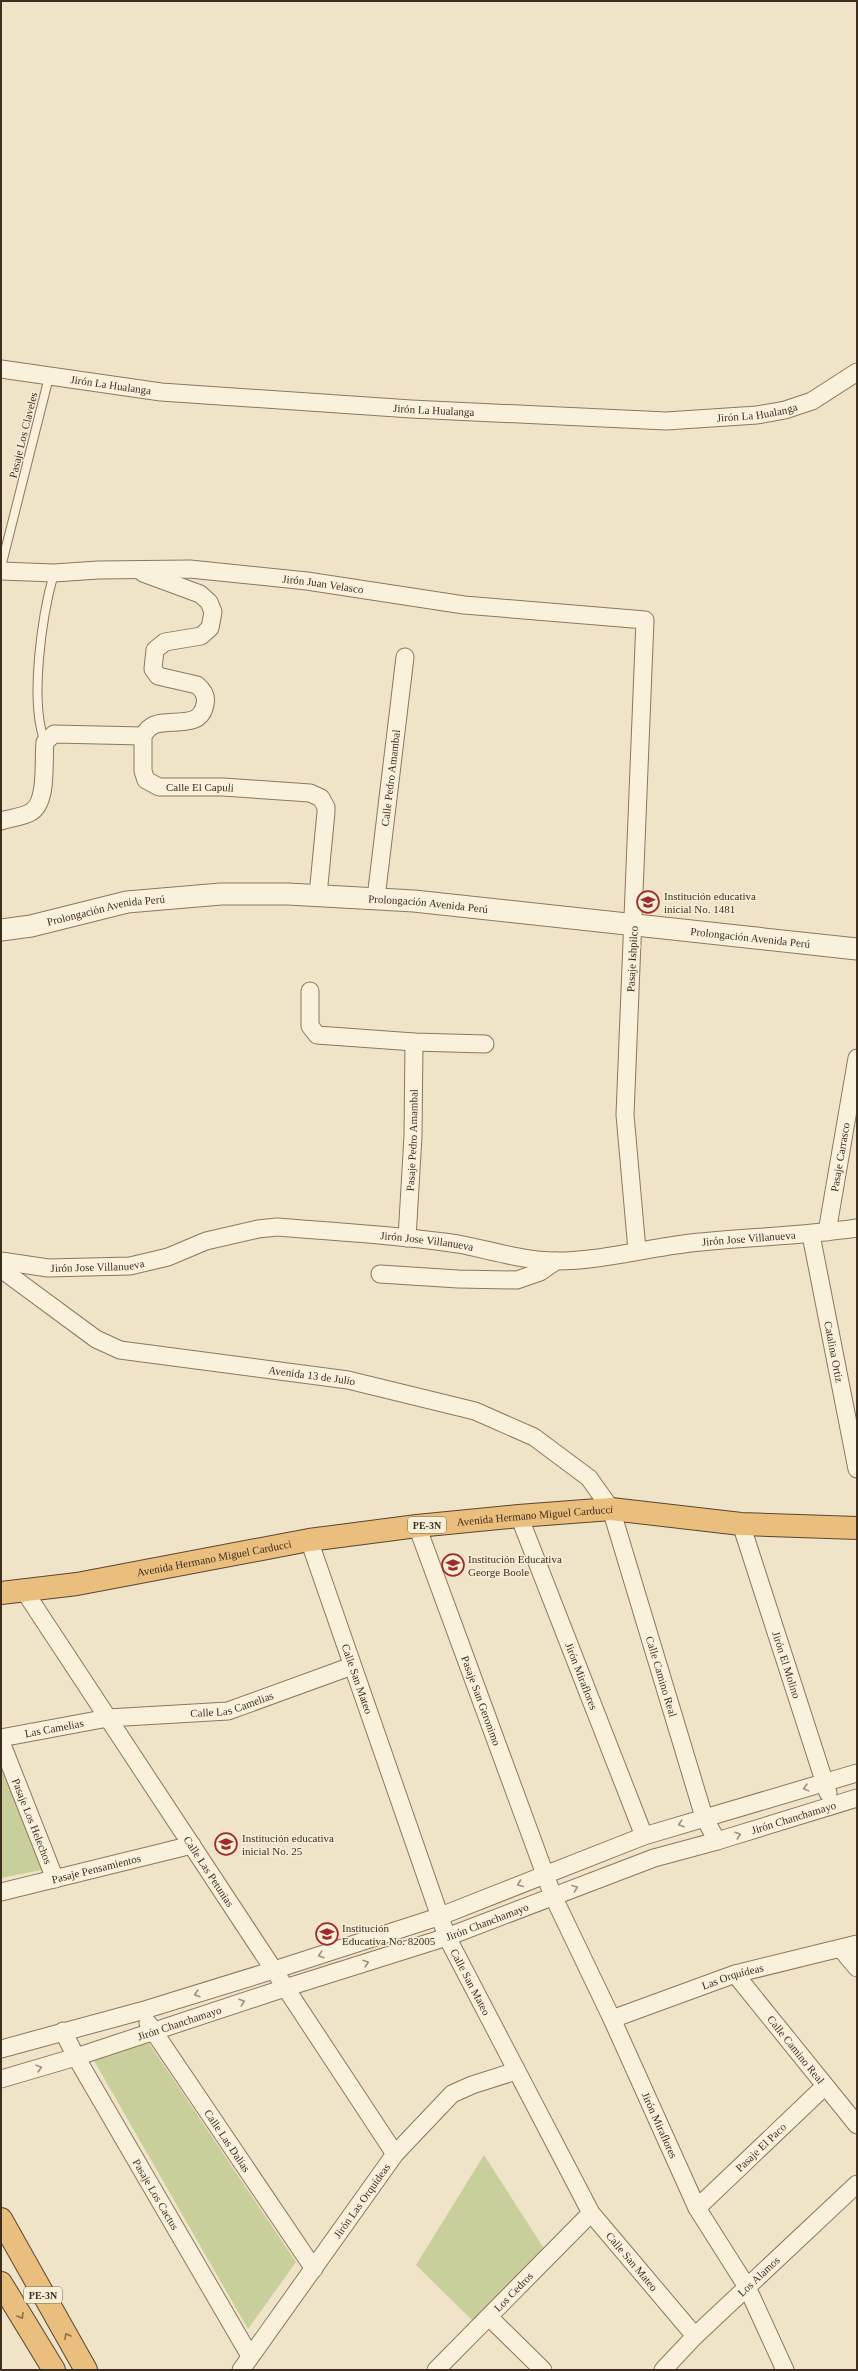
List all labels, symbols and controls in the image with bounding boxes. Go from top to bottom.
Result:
street label: Jirón La Hualanga [70,373,152,397]
street label: Pasaje Los Claveles [7,391,39,479]
street label: Jirón La Hualanga [716,400,799,424]
street label: Jirón La Hualanga [393,402,475,418]
street label: Jirón Juan Velasco [282,573,365,596]
street label: Calle Pedro Amambal [379,729,402,827]
street label: Calle El Capuli [166,781,234,794]
school or university icon: Institución educativa inicial No. 1481 [635,889,661,915]
place label: Institución educativa inicial No. 1481 [664,890,756,915]
street label: Prolongación Avenida Perú [368,892,489,915]
street label: Prolongación Avenida Perú [46,893,166,928]
street label: Pasaje Ishpilco [624,925,640,992]
street label: Prolongación Avenida Perú [690,925,811,950]
street label: Pasaje Pedro Amambal [404,1089,419,1192]
street label: Pasaje Carrasco [828,1121,852,1193]
street label: Jirón Jose Villanueva [380,1229,475,1253]
street label: Jirón Jose Villanueva [701,1229,796,1248]
street label: Jirón Jose Villanueva [50,1257,146,1274]
street label: Catalina Ortiz [822,1320,846,1383]
street label: Avenida 13 de Julio [268,1364,357,1388]
street label: Avenida Hermano Miguel Carducci [456,1503,614,1528]
road number: PE-3N [408,1517,446,1533]
street label: Avenida Hermano Miguel Carducci [136,1537,292,1579]
school or university icon: Institución Educativa George Boole [440,1552,466,1578]
place label: Institución Educativa George Boole [468,1553,562,1578]
street label: Jirón El Molino [770,1630,803,1700]
street label: Calle Camino Real [644,1635,679,1718]
street label: Jirón Miraflores [563,1641,600,1712]
street label: Calle San Mateo [340,1642,375,1716]
street label: Pasaje San Geronimo [459,1654,503,1748]
street label: Calle Las Camelias [190,1689,275,1719]
street label: Las Camelias [24,1717,84,1739]
street label: Pasaje Los Helechos [10,1776,54,1866]
one-way arrow [803,1783,810,1792]
street label: Jirón Chanchamayo [750,1799,838,1836]
one-way arrow [678,1819,685,1828]
school or university icon: Institución educativa inicial No. 25 [213,1831,239,1857]
one-way arrow [734,1831,741,1840]
place label: Institución educativa inicial No. 25 [242,1832,334,1857]
street label: Calle Las Petunias [181,1834,236,1909]
street label: Pasaje Pensamientos [50,1852,142,1885]
one-way arrow [517,1880,524,1888]
one-way arrow [571,1885,578,1893]
street label: Jirón Chanchamayo [444,1900,531,1943]
school or university icon: Institución Educativa No. 82005 [314,1921,340,1947]
place label: Institución Educativa No. 82005 [342,1922,436,1947]
street label: Calle San Mateo [448,1947,493,2018]
one-way arrow [318,1950,325,1959]
one-way arrow [362,1959,369,1967]
street label: Las Orquídeas [700,1961,765,1992]
one-way arrow [194,1989,201,1998]
one-way arrow [238,1999,245,2007]
street label: Jirón Chanchamayo [136,2003,223,2042]
street label: Calle Camino Real [765,2013,827,2086]
one-way arrow [35,2064,42,2073]
street label: Jirón Miraflores [640,2090,680,2160]
street label: Calle Las Dalias [202,2107,253,2174]
street label: Pasaje El Paco [733,2120,789,2174]
street label: Pasaje Los Cactus [131,2157,181,2232]
street label: Jirón Las Orquídeas [331,2161,392,2240]
street label: Calle San Mateo [604,2230,661,2294]
street label: Los Alamos [735,2254,782,2299]
street label: Los Cedros [491,2270,535,2314]
road number: PE-3N [24,2287,62,2303]
one-way arrow [17,2312,24,2319]
one-way arrow [64,2333,71,2340]

